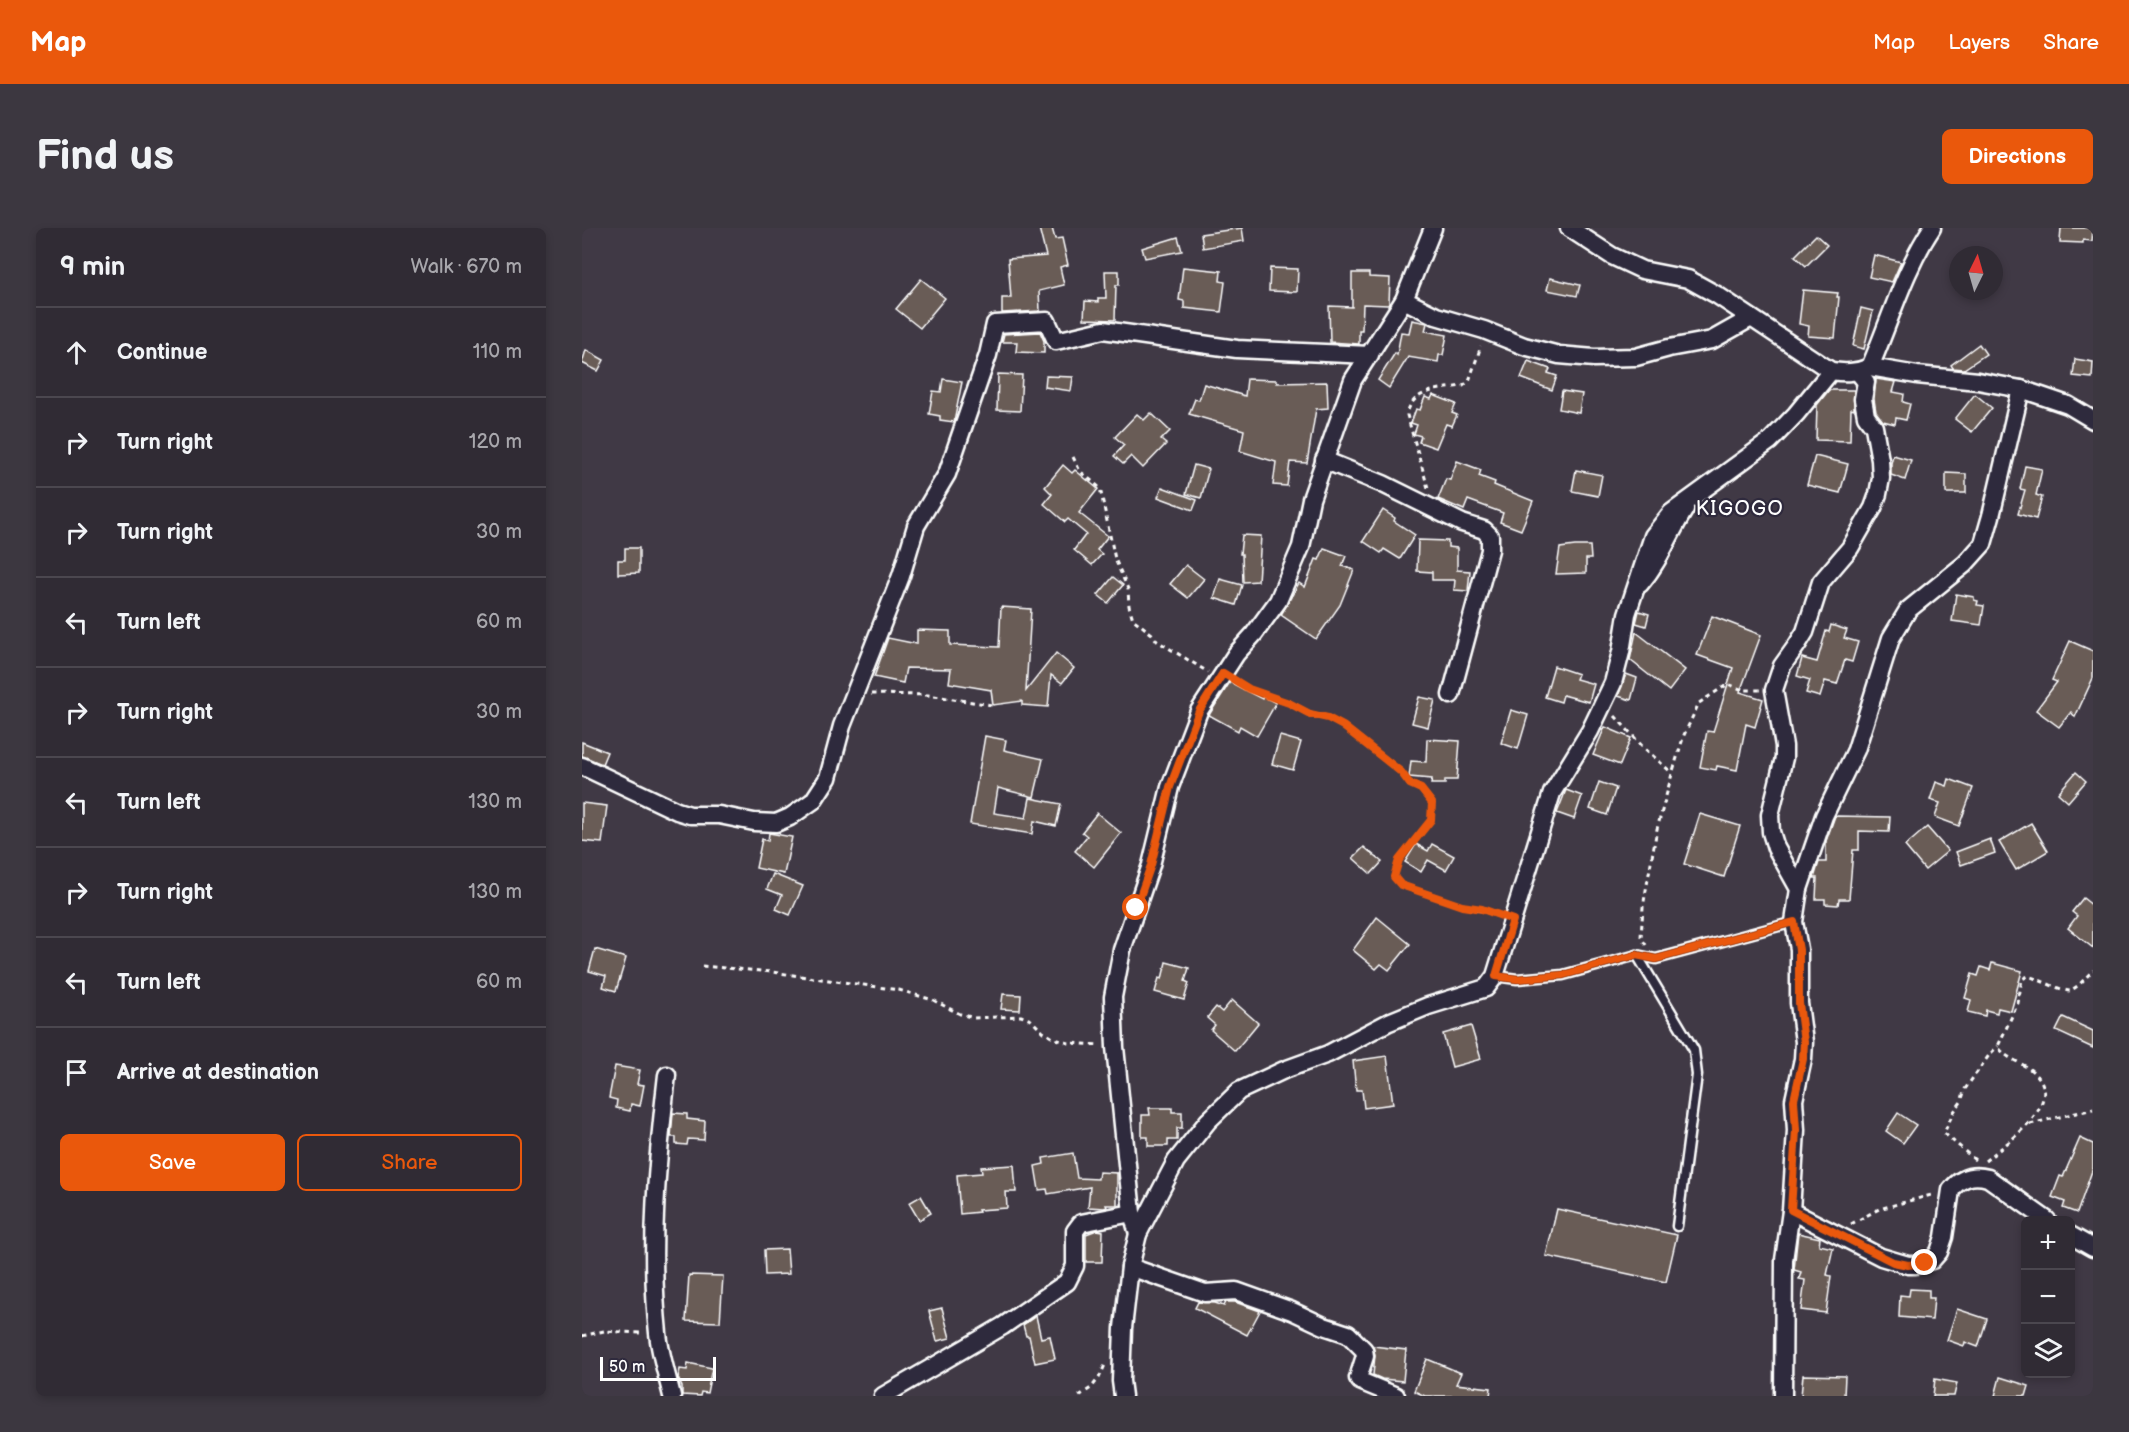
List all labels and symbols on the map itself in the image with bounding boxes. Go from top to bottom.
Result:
north arrow [1949,246,2003,300]
district label: KIGOGO [1696,497,1784,521]
route start [1122,894,1148,920]
route end [1911,1249,1937,1275]
scale bar [600,1354,716,1382]

